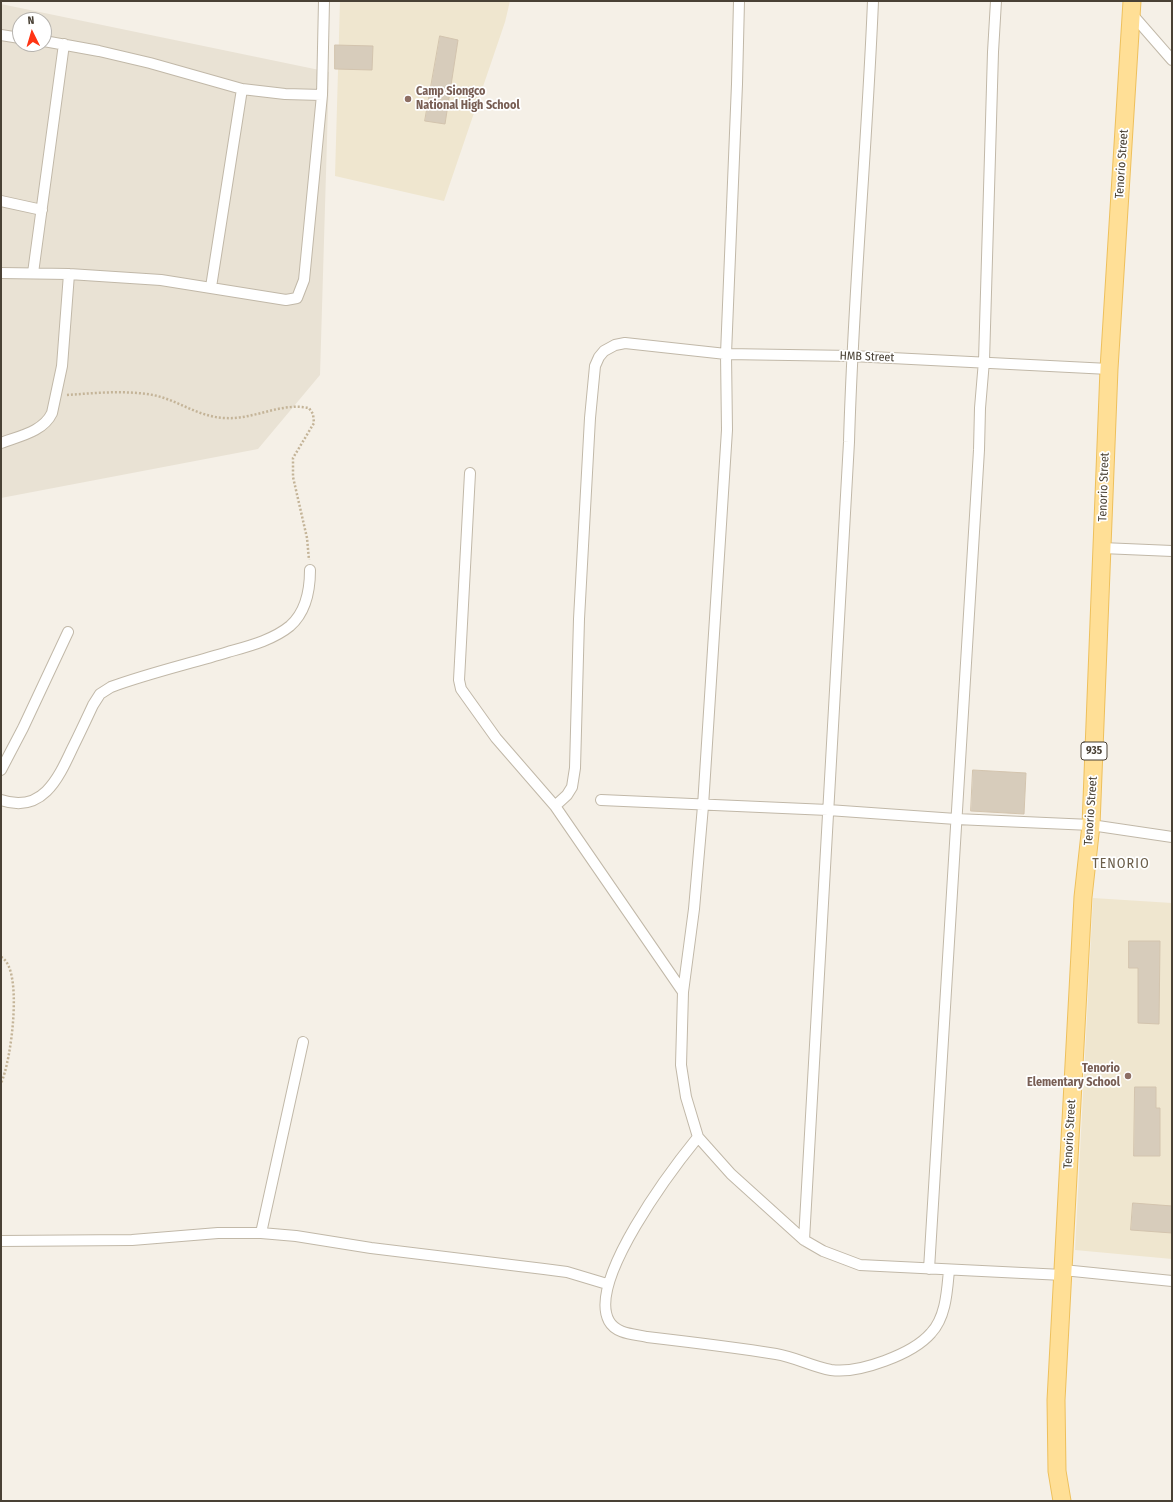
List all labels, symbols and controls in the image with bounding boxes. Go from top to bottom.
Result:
north arrow [12,12,52,52]
text: N [27,14,35,27]
place label: Camp Siongco National High School [416,85,520,113]
marker: Camp Siongco National High School [403,94,413,104]
street label: Tenorio Street [1112,129,1132,199]
street label: HMB Street [839,349,895,365]
street label: Tenorio Street [1096,452,1112,522]
road number: 935 [1081,742,1107,760]
street label: Tenorio Street [1081,776,1101,846]
district label: TENORIO [1092,856,1150,872]
place label: Tenorio Elementary School [1027,1062,1120,1090]
marker: Tenorio Elementary School [1123,1071,1133,1081]
street label: Tenorio Street [1061,1099,1079,1169]

